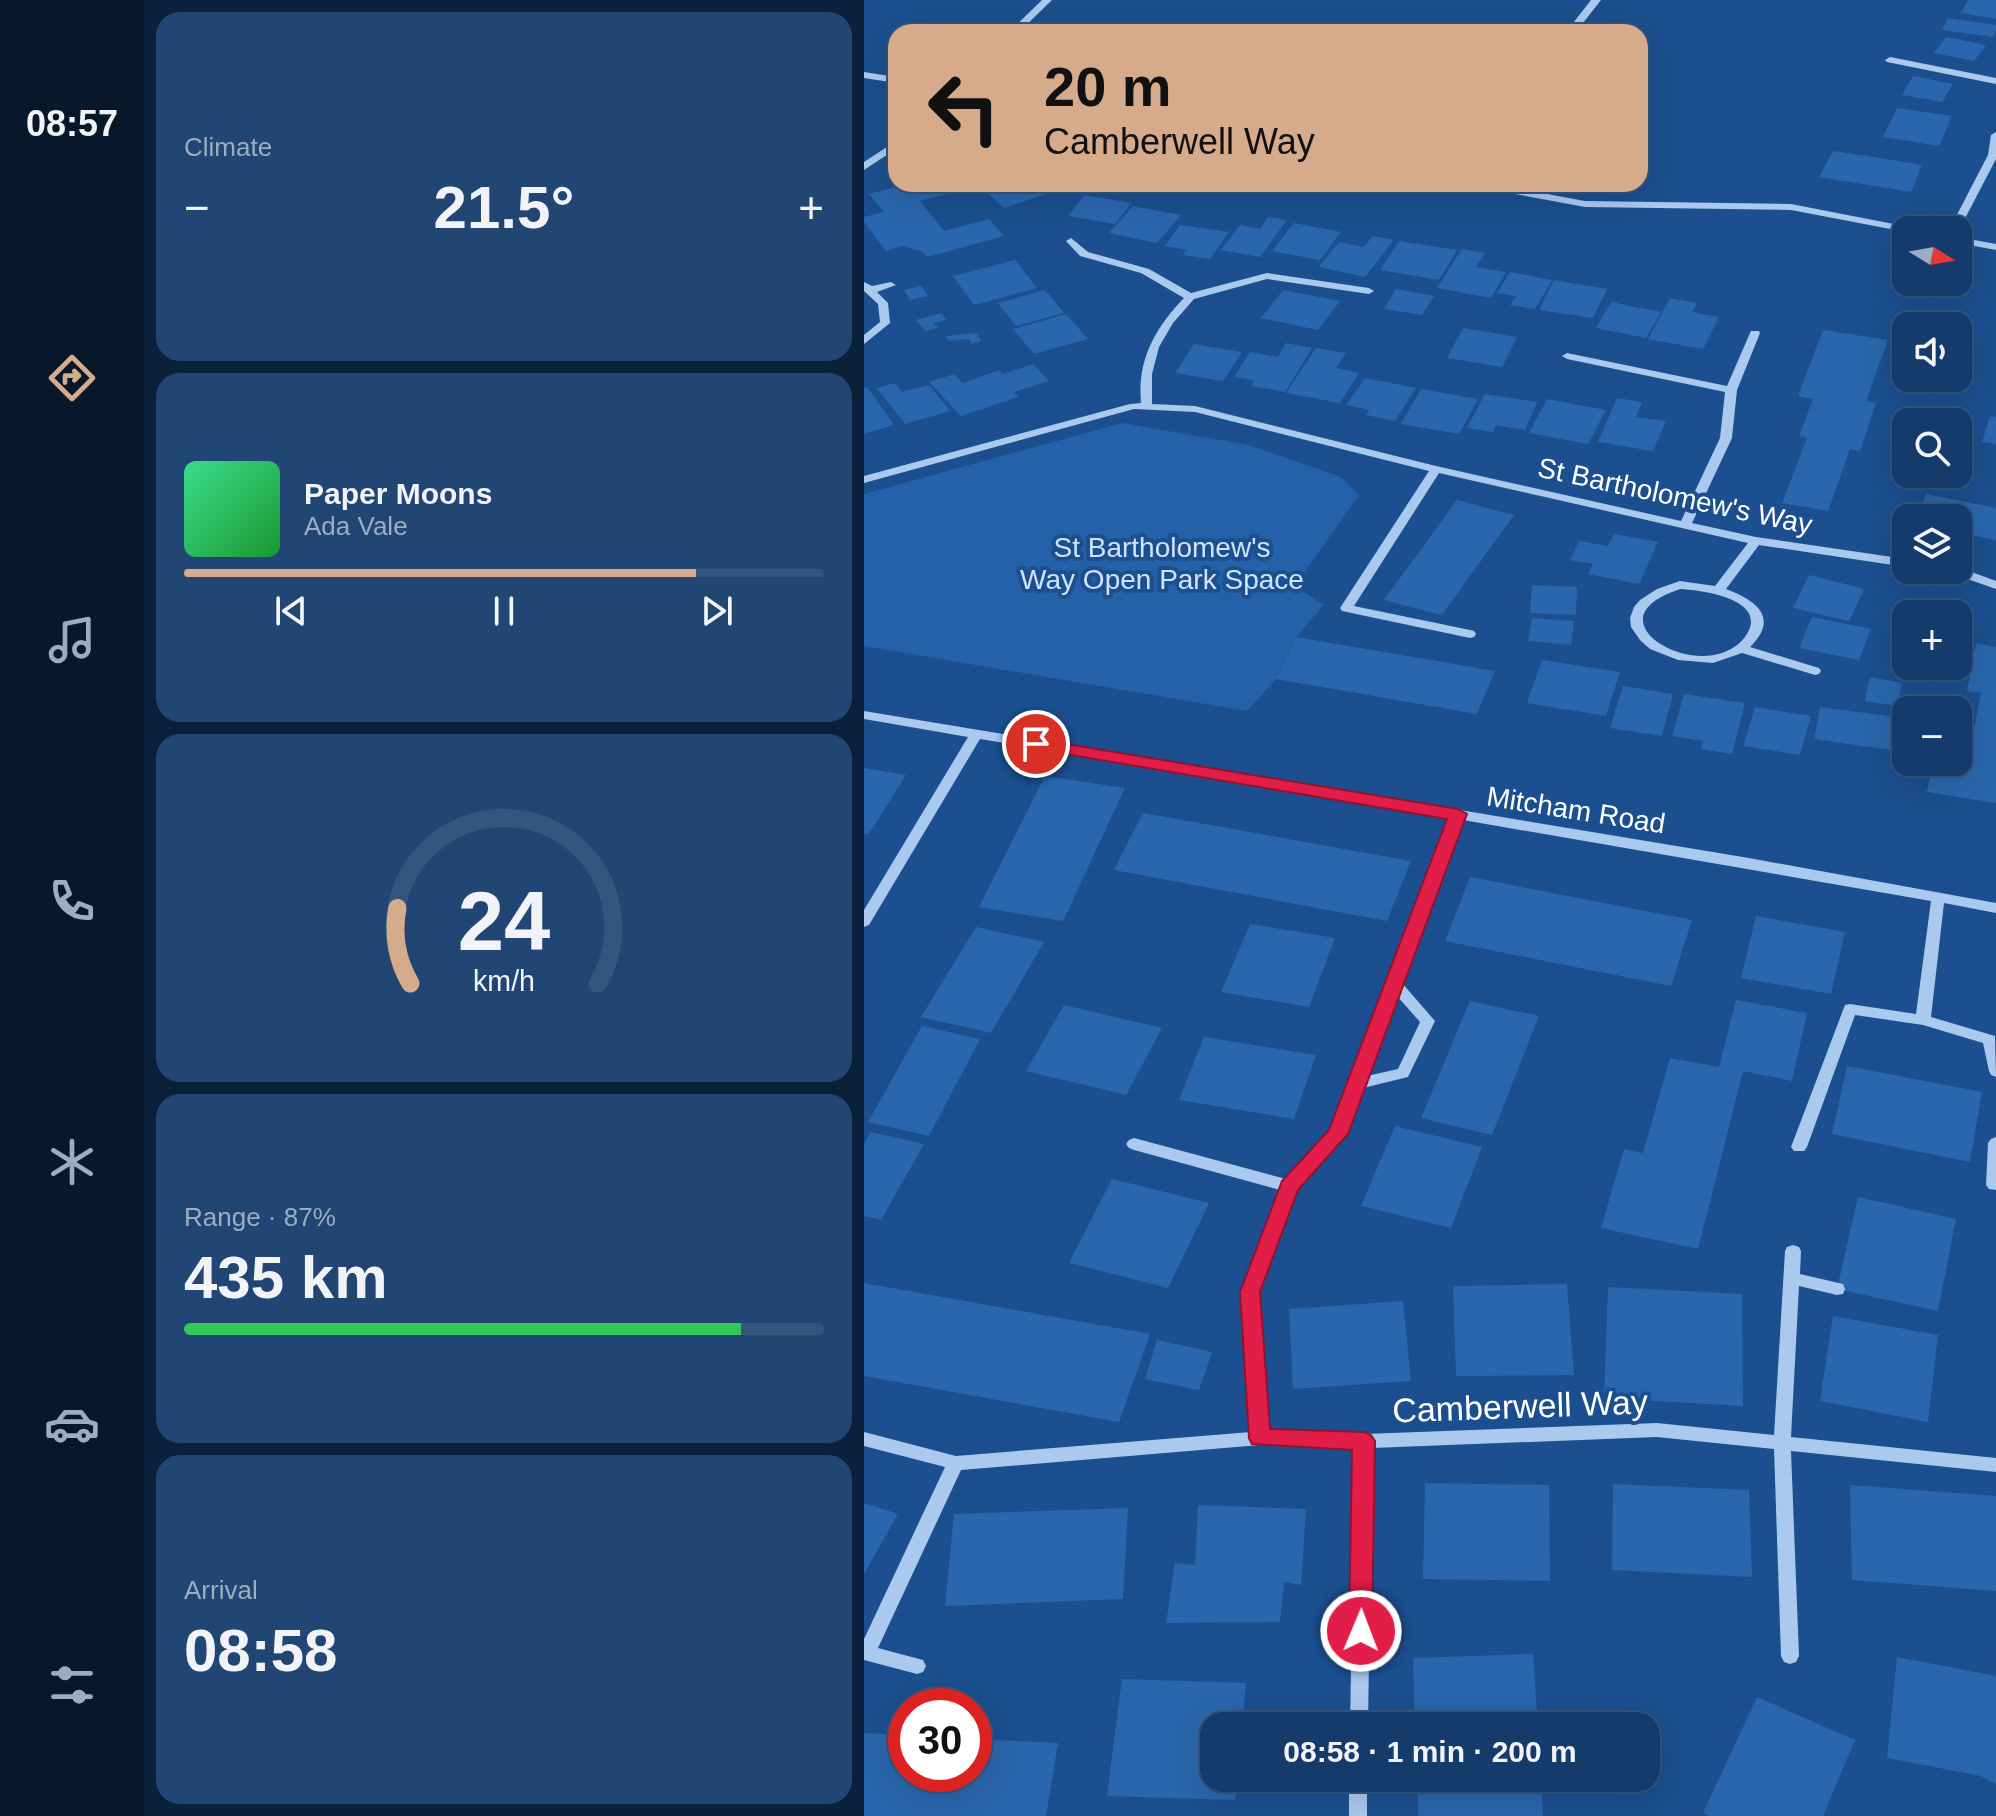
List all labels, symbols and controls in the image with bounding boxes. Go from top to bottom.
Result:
text: 20 m [1044,55,1172,118]
icon: left [912,56,1016,160]
text: 08:57 [26,103,118,144]
text: Camberwell Way [1044,121,1315,162]
text: Climate [184,132,272,162]
text: 21.5° [434,174,574,241]
text: − [184,183,210,232]
text: + [798,183,824,232]
north arrow [1892,216,1972,296]
map controls [1892,216,1972,776]
button: sound [1892,312,1972,392]
icon: directions [44,350,100,406]
button: search [1892,408,1972,488]
street label: St Bartholomew's Way [1535,452,1815,540]
text: Paper Moons [304,477,492,510]
button: layers [1892,504,1972,584]
text: Ada Vale [304,511,408,541]
park label: St Bartholomew's Way Open Park Space [1020,532,1304,595]
icon: previous [269,589,313,633]
icon: pause [482,589,526,633]
icon: next [695,589,739,633]
button: + [1892,600,1972,680]
icon: music [44,612,100,668]
button: − [1892,696,1972,776]
pin [1002,710,1070,778]
icon: arrive [1014,722,1058,766]
street label: Mitcham Road [1484,781,1668,839]
icon: phone [44,873,100,929]
text: 24 [458,875,550,968]
text: km/h [473,965,535,997]
icon: climate [44,1134,100,1190]
text: Range · 87% [184,1202,336,1232]
text: 435 km [184,1244,388,1311]
street label: Camberwell Way [1392,1383,1648,1429]
icon: car [44,1396,100,1452]
text: Arrival [184,1575,258,1605]
position arrow [1319,1589,1403,1673]
text: 08:58 [184,1617,337,1684]
icon: filters [44,1657,100,1713]
speed limit sign: 30 [888,1688,992,1792]
text: 08:58 · 1 min · 200 m [1283,1735,1577,1768]

